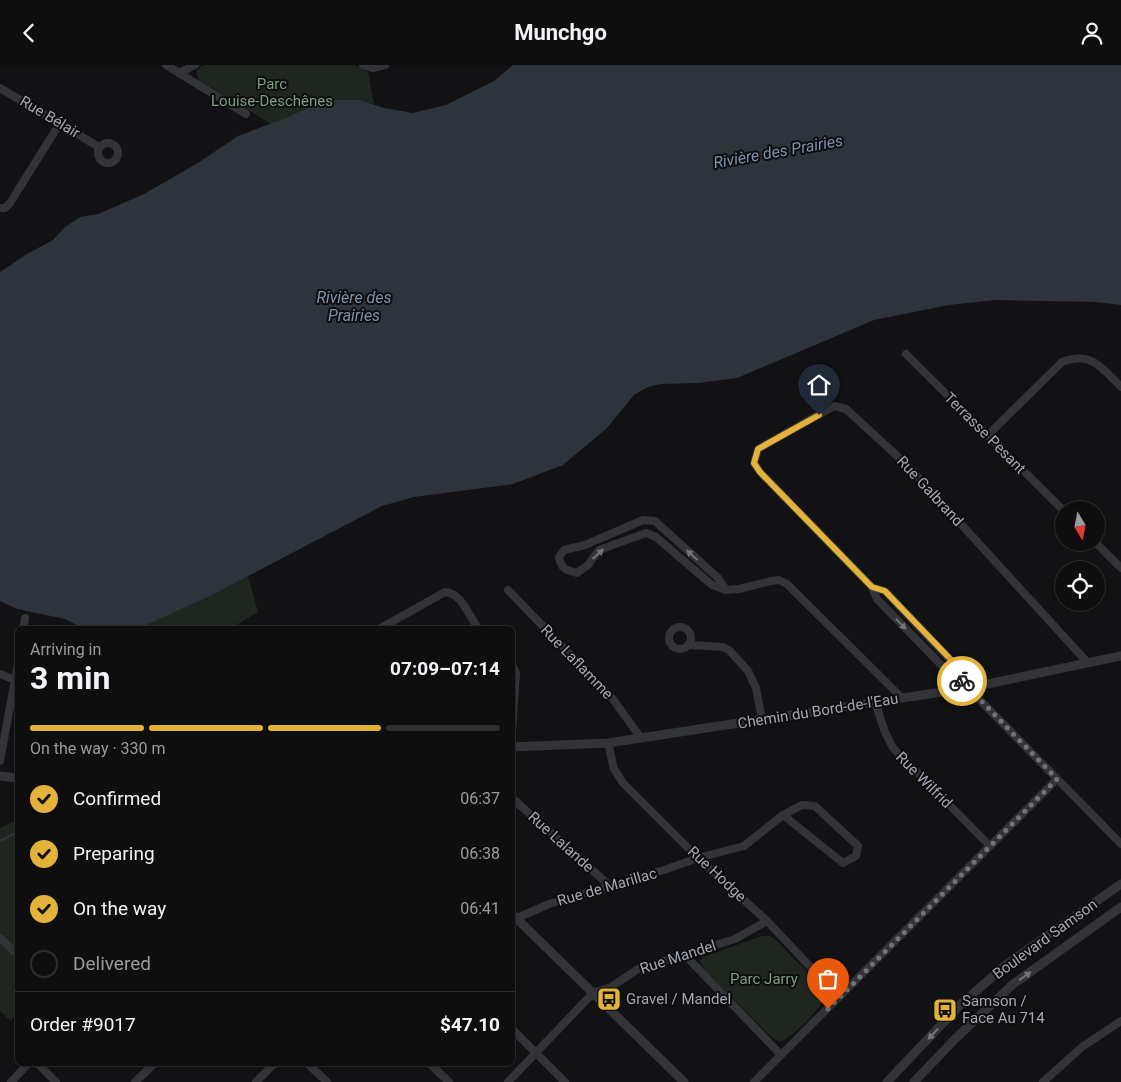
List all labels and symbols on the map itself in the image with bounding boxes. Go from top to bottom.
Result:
park label: Parc Louise-Deschênes [211,75,333,110]
street label: Rue Bélair [17,92,83,142]
water label: Rivière des Prairies [712,131,844,172]
water label: Rivière des Prairies [316,288,392,325]
pin [798,364,840,415]
street label: Terrasse Pesant [941,389,1030,478]
street label: Rue Galbrand [893,452,967,530]
north arrow [1055,501,1105,551]
one-way arrow [592,548,604,560]
one-way arrow [687,549,699,561]
one-way arrow [895,618,907,630]
street label: Rue Laflamme [537,621,617,703]
courier [937,656,987,706]
street label: Chemin du Bord-de-l'Eau [736,689,900,733]
street label: Rue Wilfrid [892,748,956,812]
street label: Rue Lalande [525,808,597,876]
street label: Rue Hodge [684,842,750,906]
street label: Rue de Marillac [555,864,659,910]
street label: Boulevard Samson [989,895,1101,983]
street label: Rue Mandel [638,936,718,978]
pin [807,958,849,1009]
park label: Parc Jarry [730,970,798,988]
one-way arrow [1018,971,1032,981]
bus stop icon: Gravel / Mandel [596,986,622,1012]
place label: Gravel / Mandel [626,990,731,1008]
place label: Samson / Face Au 714 [962,992,1045,1027]
bus stop icon: Samson / Face Au 714 [932,997,958,1023]
one-way arrow [927,1027,939,1039]

